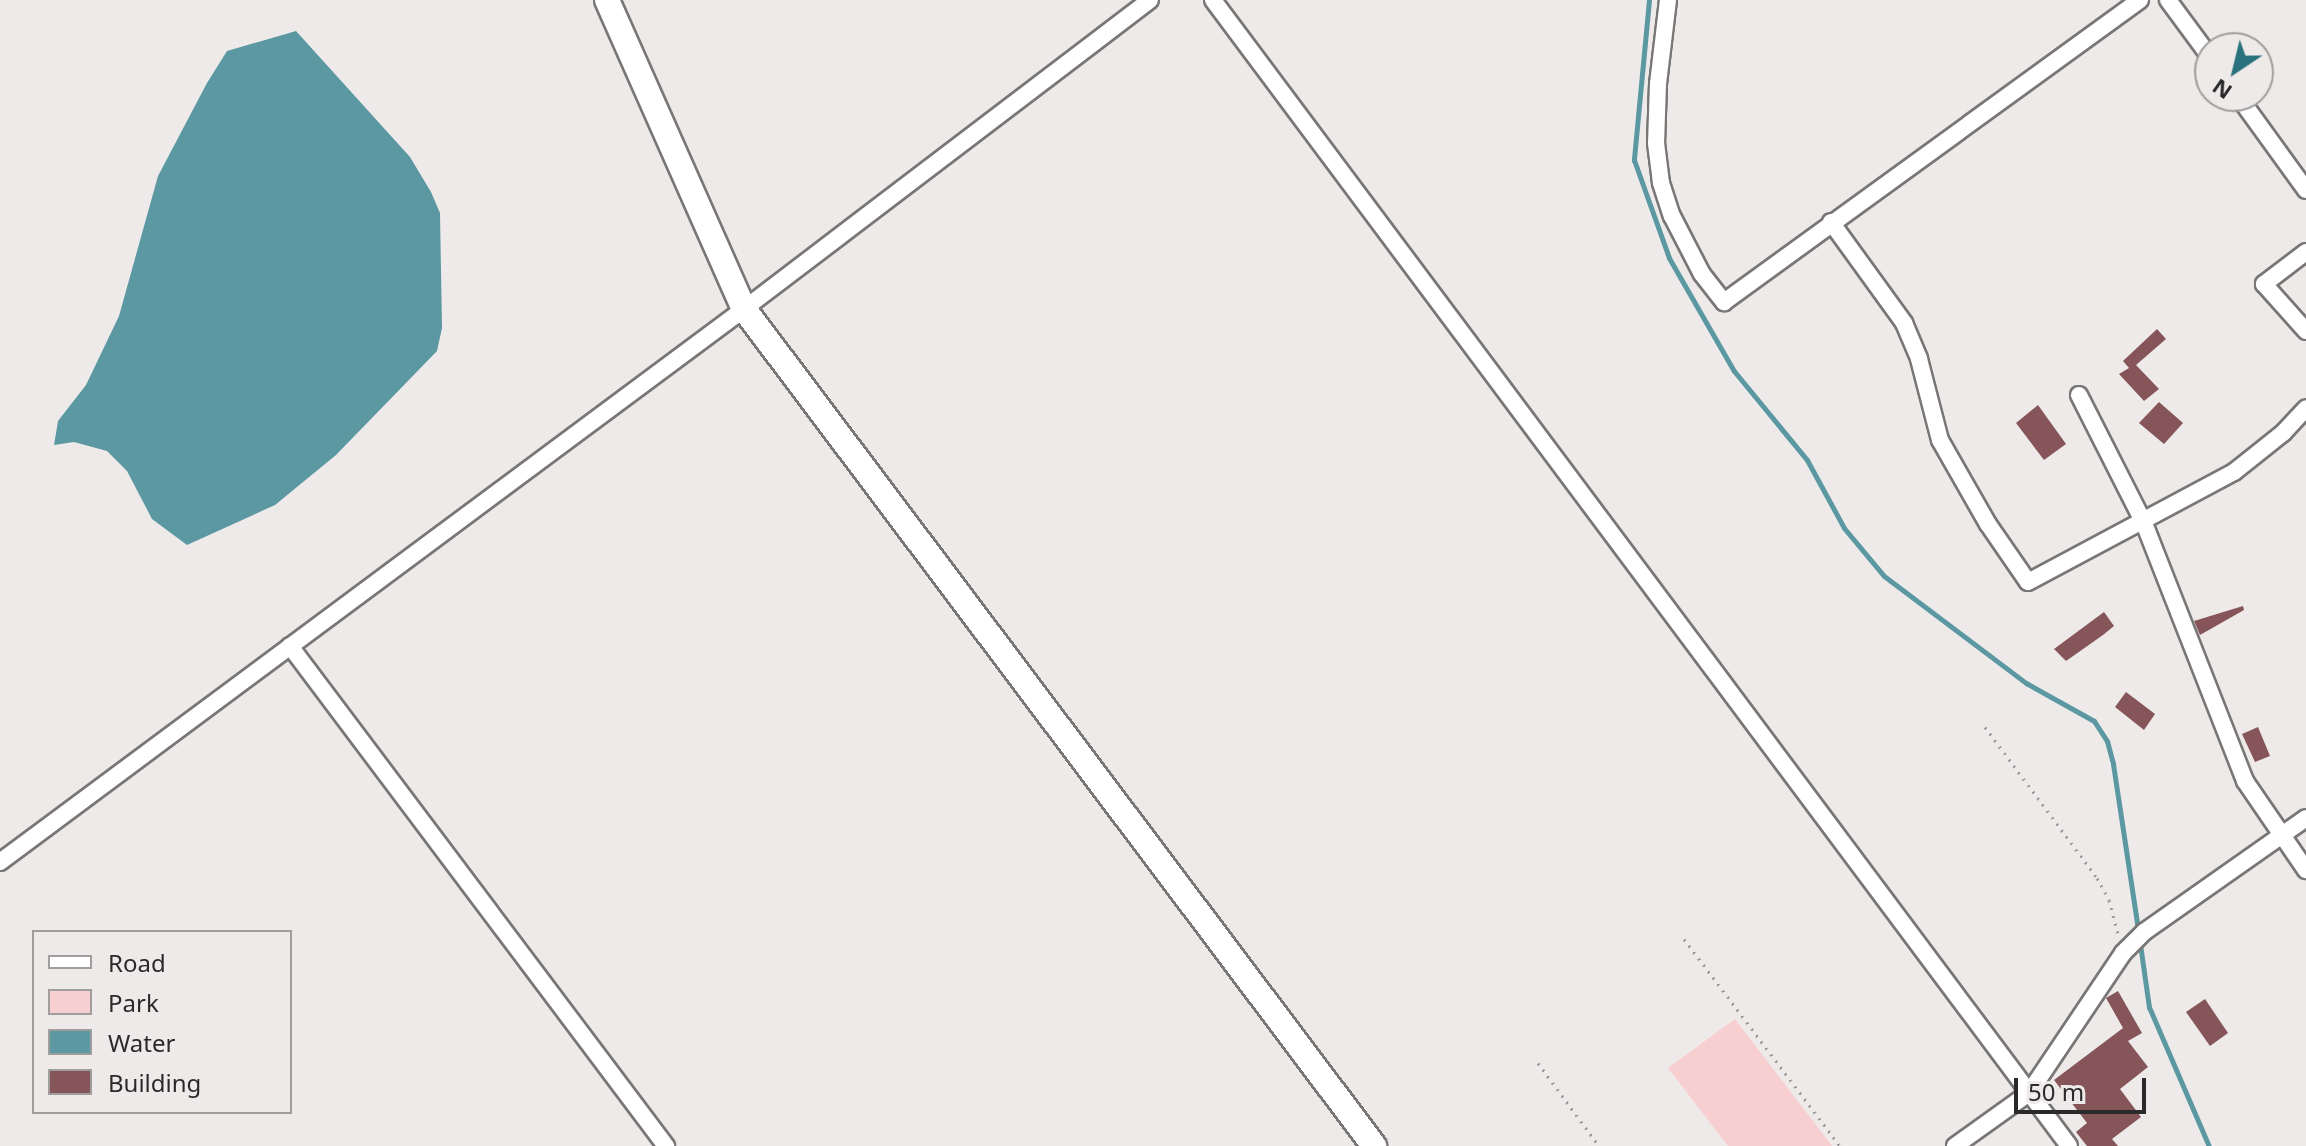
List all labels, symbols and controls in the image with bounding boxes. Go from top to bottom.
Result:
north arrow [2194,32,2274,112]
text: N [2205,73,2237,107]
legend [32,930,292,1114]
text: Road [108,946,166,979]
text: Park [108,986,159,1019]
text: Water [108,1026,175,1059]
scale bar [2018,1062,2150,1112]
text: Building [108,1066,201,1099]
text: 50 m [2028,1075,2084,1108]

